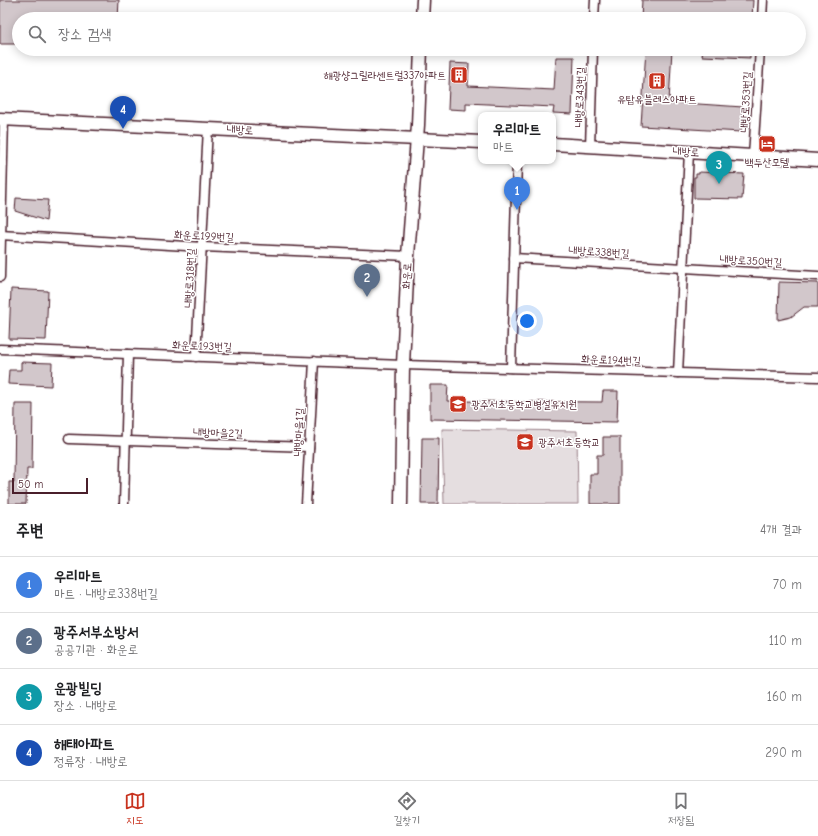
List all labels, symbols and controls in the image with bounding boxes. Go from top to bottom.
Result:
search box [12,12,806,56]
icon: search [26,23,48,45]
text: 장소 검색 [58,25,111,43]
building icon: 해광샹그릴라센트럴337아파트 [449,65,469,85]
street label: 내방로343번길 [572,66,588,128]
place label: 해광샹그릴라센트럴337아파트 [323,69,446,82]
building icon: 유탑유블레스아파트 [647,71,667,91]
street label: 내방로353번길 [738,71,754,133]
place label: 유탑유블레스아파트 [617,93,697,106]
pin: 4 [110,96,136,129]
popup [478,112,556,164]
text: 우리마트 [493,120,541,138]
street label: 내방로 [226,123,254,137]
hotel icon: 백두산모텔 [757,134,777,154]
text: 마트 [493,139,514,154]
street label: 내방로 [672,145,700,159]
pin: 3 [706,151,732,184]
place label: 백두산모텔 [745,156,789,169]
pin: 1 [504,177,530,210]
street label: 화운로199번길 [174,228,235,244]
street label: 내방로338번길 [568,244,630,260]
street label: 내방로318번길 [182,248,198,308]
street label: 내방로350번길 [719,253,783,269]
street label: 화운로 [400,262,414,290]
pin: 2 [354,264,380,297]
your location [517,311,537,331]
street label: 화운로193번길 [172,338,232,354]
street label: 화운로194번길 [581,352,641,368]
school or university icon: 광주서초등학교병설유치원 [448,394,468,414]
place label: 광주서초등학교병설유치원 [471,398,577,411]
street label: 내방마을1길 [291,407,307,457]
street label: 내방마을2길 [193,426,243,440]
school or university icon: 광주서초등학교 [515,432,535,452]
place label: 광주서초등학교 [538,436,600,449]
scale bar [12,476,88,495]
text: 50 m [18,478,43,491]
text: 주변 [16,521,43,540]
text: 4개 결과 [760,522,802,537]
text: 우리마트 [54,567,102,585]
text: 1 [26,577,32,592]
text: 70 m [773,577,802,592]
text: 마트 · 내방로338번길 [54,586,158,601]
text: 광주서부소방서 [54,623,139,641]
text: 2 [26,633,32,648]
text: 110 m [769,633,802,648]
text: 공공기관 · 화운로 [54,642,138,657]
text: 운광빌딩 [54,679,102,697]
text: 3 [26,689,32,704]
text: 160 m [767,689,802,704]
text: 장소 · 내방로 [54,698,117,713]
text: 해태아파트 [54,735,114,753]
text: 4 [26,745,32,760]
text: 290 m [765,745,802,760]
text: 정류장 · 내방로 [54,754,128,769]
tab: 지도 [124,790,146,828]
tab: 길찾기 [393,790,420,828]
tab: 저장됨 [668,790,694,828]

